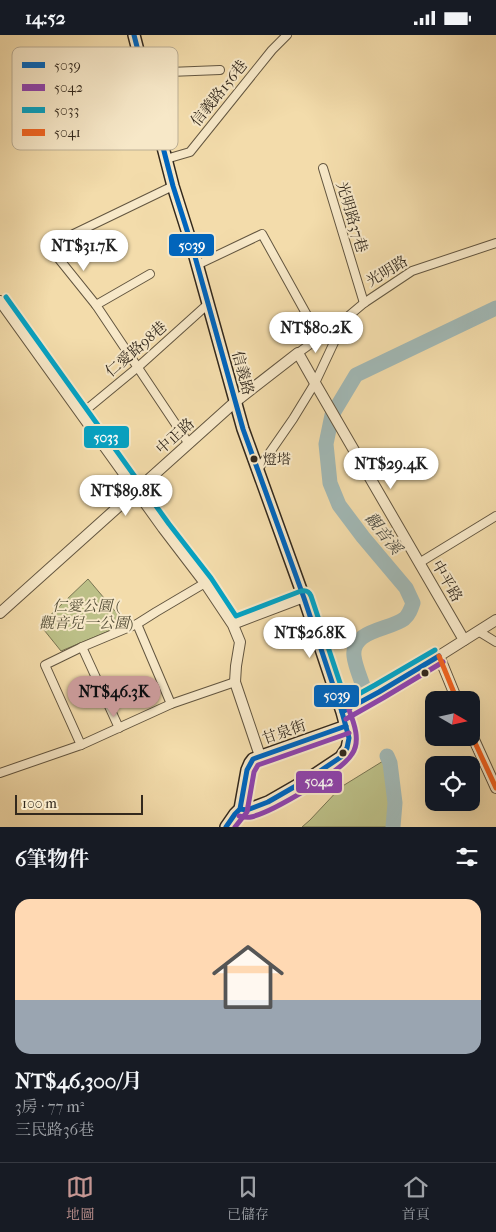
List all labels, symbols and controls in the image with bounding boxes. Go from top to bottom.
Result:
text: 14:52 [25,7,66,29]
legend [12,47,178,150]
street label: 信義路156巷 [187,56,251,130]
text: 5039 [54,57,81,74]
text: 5042 [54,79,83,96]
text: 5033 [54,102,79,119]
text: 5041 [54,124,81,141]
street label: 光明路37巷 [333,179,371,255]
pin: NT$31.7K [32,229,136,272]
line badge: 5039 [168,233,215,257]
text: NT$31.7K [51,236,117,255]
text: 5039 [179,237,205,254]
street label: 光明路 [363,252,411,290]
pin: NT$80.2K [264,311,368,354]
street label: 仁愛路98巷 [102,317,170,381]
text: NT$80.2K [280,318,352,337]
street label: 信義路 [228,349,258,397]
street label: 中正路 [152,414,198,458]
line badge: 5033 [83,425,130,449]
text: 5033 [93,429,119,446]
pin: NT$29.4K [339,447,443,490]
place label: 燈塔 [263,451,291,468]
marker: 燈塔 [249,454,259,464]
text: NT$29.4K [355,454,427,473]
pin: NT$89.8K [74,475,178,517]
text: NT$89.8K [91,481,161,500]
water label: 觀音溪 [361,509,407,559]
street label: 中平路 [428,557,466,605]
park label: 仁愛公園 ( 觀音兒一公園) [39,597,133,632]
pin: NT$26.8K [258,617,362,659]
text: NT$26.8K [274,623,346,642]
unlabelled marker [420,668,430,678]
pin: NT$46.3K [62,675,166,718]
text: NT$46.3K [78,682,150,701]
line badge: 5039 [313,684,360,708]
text: 5039 [324,687,350,704]
north arrow [425,691,480,746]
map controls [425,691,480,811]
street label: 甘泉街 [260,716,308,748]
unlabelled marker [338,748,348,758]
button: locate [425,756,480,811]
line badge: 5042 [295,770,343,794]
text: 5042 [304,773,334,790]
scale bar [15,792,142,815]
text: 100 m [22,795,57,812]
icon: filters [453,843,481,871]
text: 6筆物件 [15,847,89,871]
icon: home [203,932,293,1022]
text: NT$46,300/月 [15,1069,143,1093]
text: 3房 · 77 m² [15,1097,84,1116]
text: 三民路36巷 [15,1120,94,1139]
tab: 地圖 [66,1173,94,1223]
tab: 已儲存 [227,1173,269,1223]
tab: 首頁 [402,1173,430,1223]

